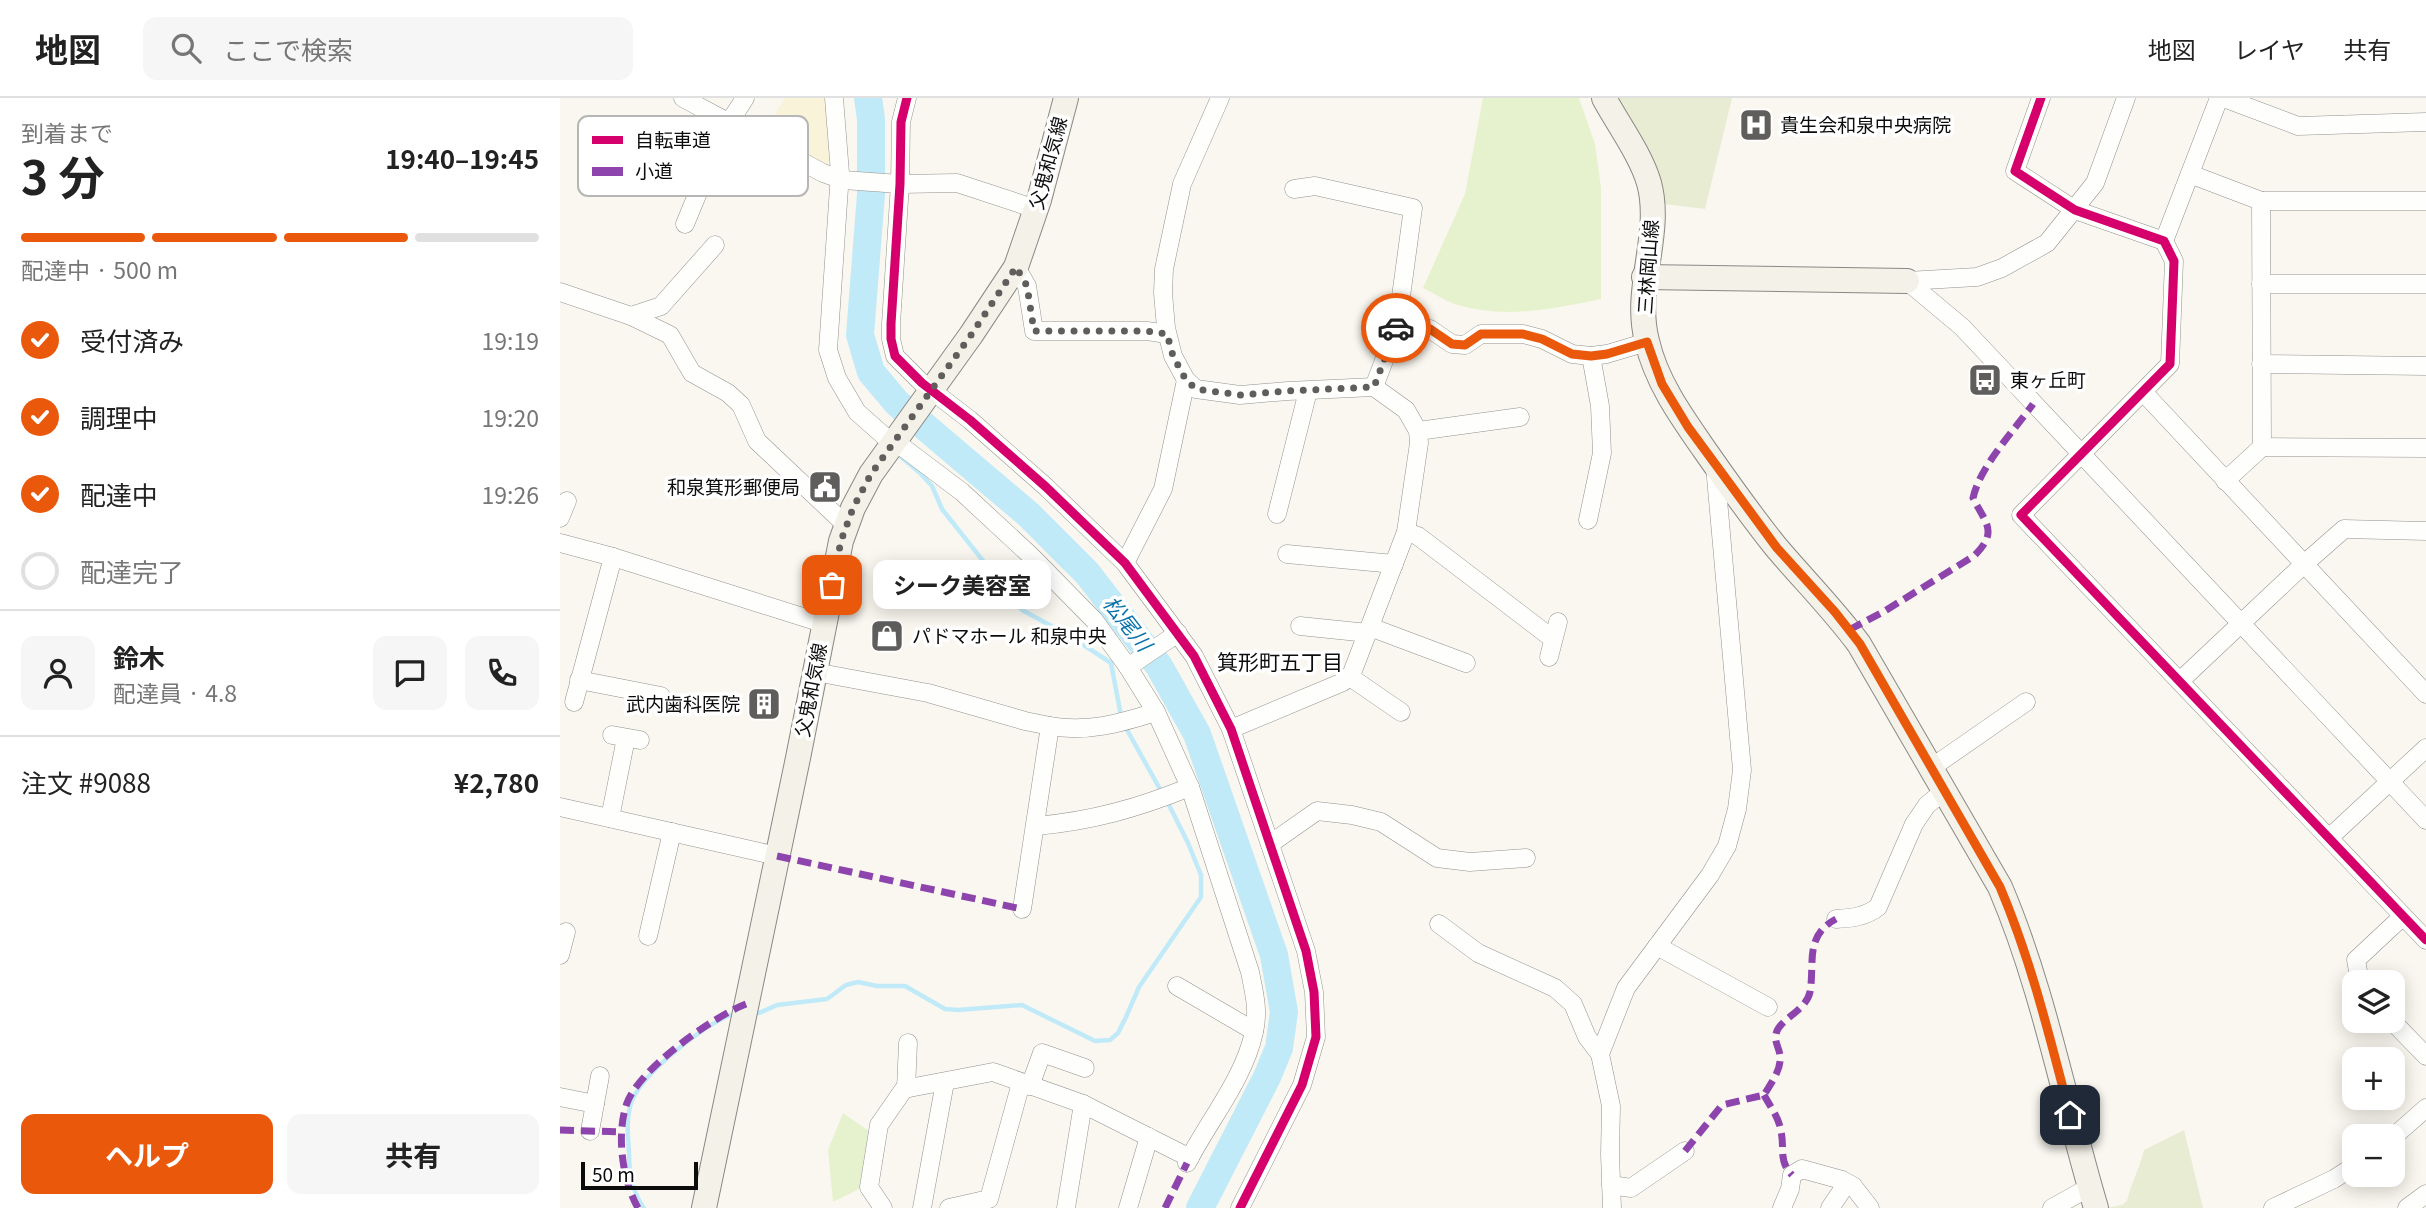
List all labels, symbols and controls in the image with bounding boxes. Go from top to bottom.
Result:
search box [143,17,633,80]
text: 地図 [35,24,101,72]
icon: search [167,29,205,67]
text: ここで検索 [223,30,353,67]
text: 地図 [2148,31,2196,66]
text: レイヤ [2234,31,2305,66]
text: 共有 [2343,31,2391,66]
hospital icon: 貴生会和泉中央病院 [1737,106,1775,144]
place label: 貴生会和泉中央病院 [1780,110,1951,137]
street label: 父鬼和気線 [1021,113,1072,212]
text: 到着まで [21,115,113,149]
legend [578,116,808,196]
text: 自転車道 [635,125,711,152]
text: 19:40–19:45 [385,139,539,176]
text: 3 分 [21,142,105,208]
text: 小道 [635,156,673,183]
street label: 三林岡山線 [1630,219,1663,315]
text: 配達中 · 500 m [21,252,178,286]
courier [1361,293,1431,363]
icon: car [1377,309,1415,347]
icon: check [21,321,59,359]
text: 受付済み [80,321,184,358]
text: 19:19 [482,323,539,357]
bus stop icon: 東ヶ丘町 [1966,361,2004,399]
place label: 東ヶ丘町 [2010,365,2086,392]
icon: check [21,398,59,436]
text: 調理中 [80,398,158,435]
text: 19:20 [482,400,539,434]
public building icon: 和泉箕形郵便局 [806,468,844,506]
place label: 和泉箕形郵便局 [667,472,800,499]
icon: check [21,475,59,513]
text: 配達中 [80,475,158,512]
text: 19:26 [482,477,539,511]
text: 配達完了 [80,552,184,589]
pin [802,555,862,615]
callout: シーク美容室 [874,560,1052,610]
icon: bag [813,566,851,604]
text: シーク美容室 [893,567,1031,601]
water label: 松尾川 [1097,589,1161,658]
shop icon: パドマホール 和泉中央 [868,617,906,655]
place label: パドマホール 和泉中央 [912,621,1107,648]
button: person [21,636,95,710]
button: chat [373,636,447,710]
button: phone [465,636,539,710]
text: 鈴木 [113,638,165,675]
street label: 父鬼和気線 [787,641,832,739]
district label: 箕形町五丁目 [1217,646,1343,676]
text: 配達員 · 4.8 [113,675,237,709]
building icon: 武内歯科医院 [745,685,783,723]
place label: 武内歯科医院 [626,689,740,716]
text: 注文 #9088 [21,763,151,800]
text: ¥2,780 [454,763,539,800]
map controls [2342,970,2405,1187]
button: layers [2342,970,2405,1033]
button: + [2342,1047,2405,1110]
pin [2040,1085,2100,1145]
icon: home [2051,1096,2089,1134]
button: ヘルプ [21,1114,273,1194]
button: 共有 [287,1114,539,1194]
button: − [2342,1124,2405,1187]
scale bar [581,1159,698,1191]
text: 50 m [592,1160,635,1187]

